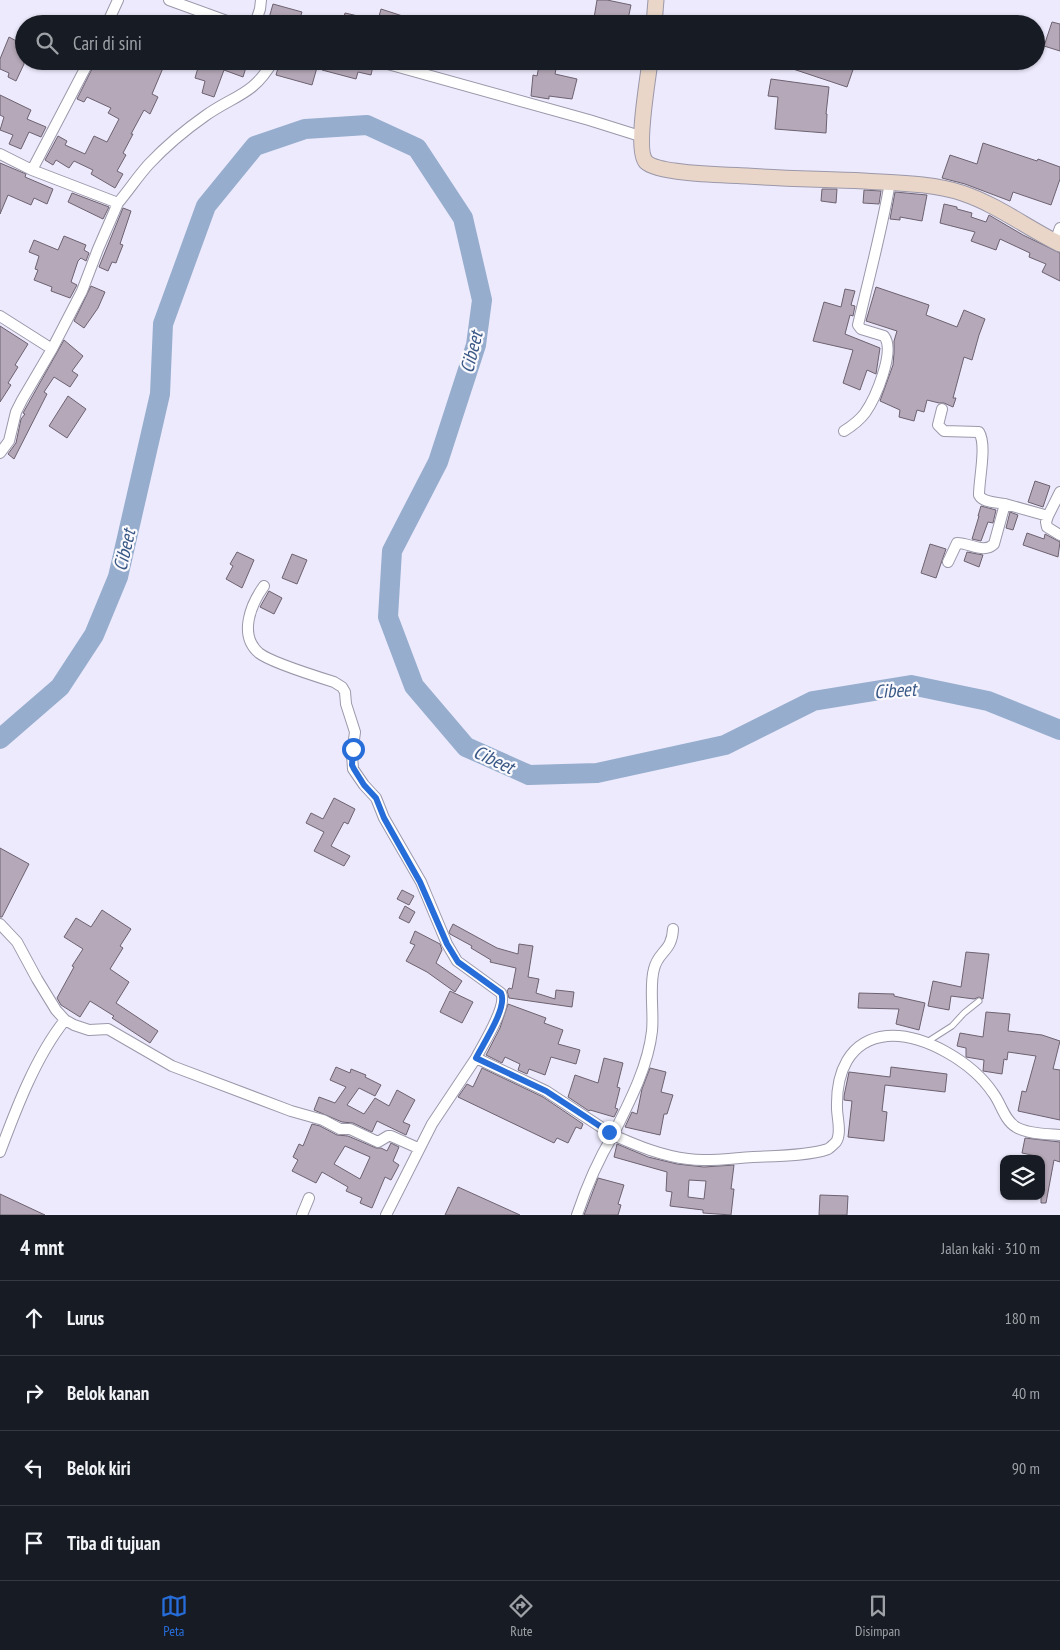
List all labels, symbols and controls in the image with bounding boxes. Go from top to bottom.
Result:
search box [15,15,1045,70]
icon: search [33,29,61,57]
text: Cari di sini [73,31,142,55]
water label: Cibeet [454,326,488,375]
water label: Cibeet [108,524,141,573]
water label: Cibeet [873,676,919,703]
route start [342,738,365,761]
water label: Cibeet [470,739,521,780]
route end [598,1121,621,1144]
map controls [1000,1155,1045,1200]
button: layers [1000,1155,1045,1200]
text: 4 mnt [20,1234,64,1261]
text: Jalan kaki · 310 m [941,1238,1040,1258]
icon: ahead [20,1304,48,1332]
text: Lurus [67,1306,104,1330]
text: 180 m [1005,1308,1040,1328]
icon: right [20,1379,48,1407]
text: Belok kanan [67,1381,149,1405]
text: 40 m [1012,1383,1040,1403]
icon: left [20,1454,48,1482]
text: Belok kiri [67,1456,131,1480]
text: 90 m [1012,1458,1040,1478]
icon: arrive [20,1529,48,1557]
text: Tiba di tujuan [67,1531,160,1555]
tab: Peta [160,1592,188,1640]
tab: Rute [507,1592,535,1640]
tab: Disimpan [855,1592,900,1640]

